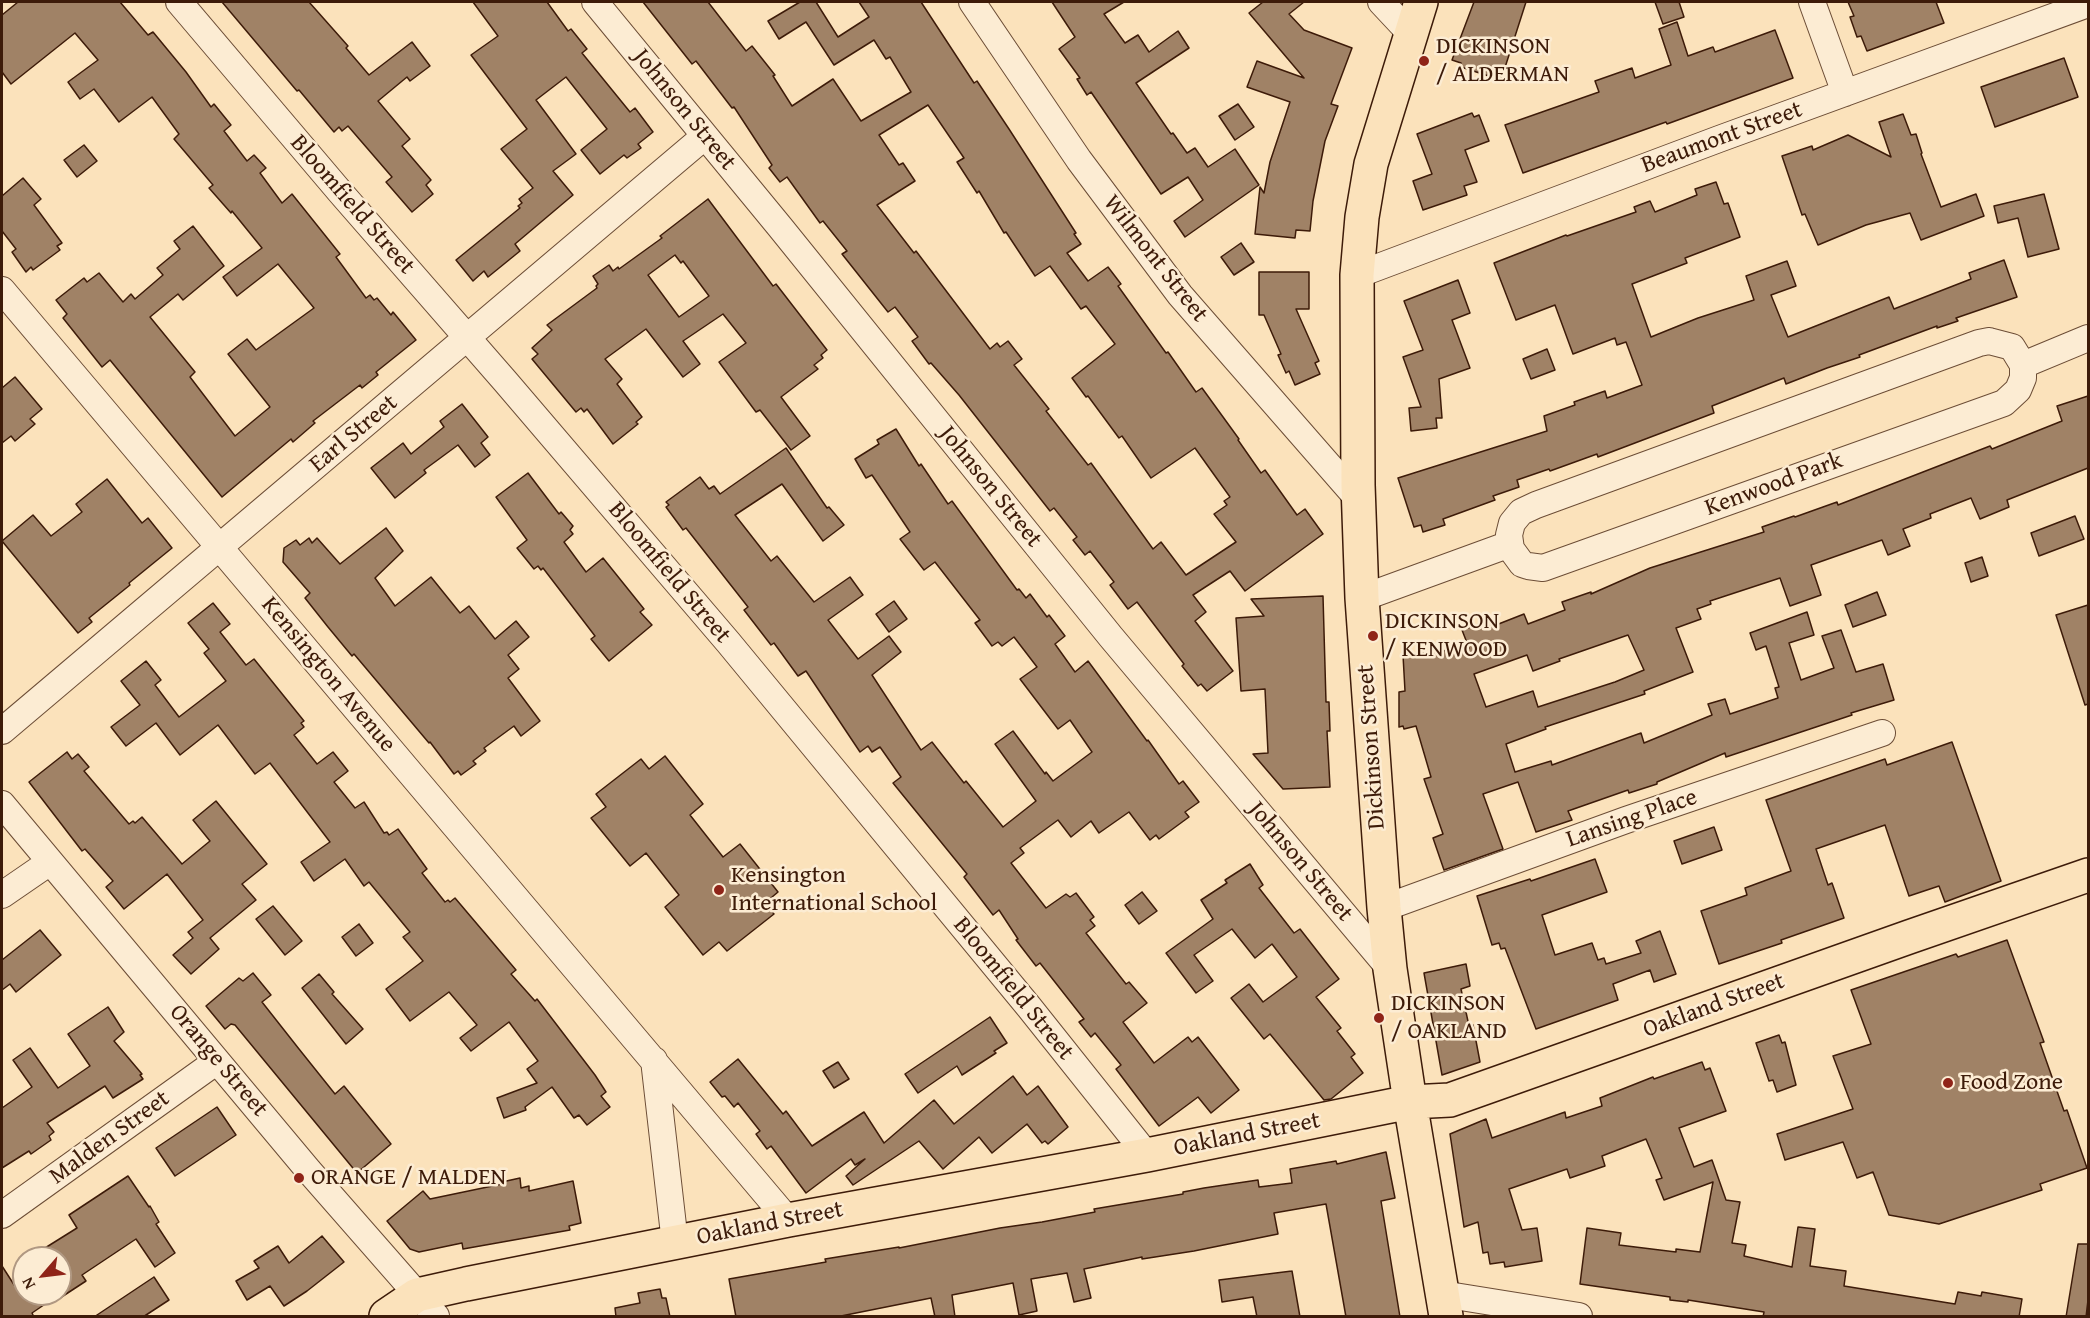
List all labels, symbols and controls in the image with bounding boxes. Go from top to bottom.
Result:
place label: DICKINSON / ALDERMAN [1436,33,1569,89]
street label: Johnson Street [626,43,742,177]
marker: DICKINSON / ALDERMAN [1417,54,1431,68]
street label: Beaumont Street [1638,96,1806,180]
street label: Bloomfield Street [284,129,420,281]
street label: Wilmont Street [1096,190,1214,328]
street label: Earl Street [304,389,404,479]
street label: Johnson Street [932,420,1048,554]
street label: Kenwood Park [1701,447,1847,523]
street label: Bloomfield Street [602,496,736,650]
street label: Kensington Avenue [255,591,401,759]
place label: DICKINSON / KENWOOD [1385,608,1507,664]
marker: DICKINSON / KENWOOD [1366,629,1380,643]
street label: Dickinson Street [1352,664,1392,830]
street label: Lansing Place [1563,783,1701,855]
street label: Johnson Street [1241,796,1359,928]
place label: Kensington International School [731,862,937,918]
marker: Kensington International School [712,883,726,897]
street label: Bloomfield Street [947,912,1079,1066]
street label: Oakland Street [1639,967,1789,1045]
place label: DICKINSON / OAKLAND [1391,990,1507,1046]
street label: Orange Street [163,999,273,1123]
marker: DICKINSON / OAKLAND [1372,1011,1386,1025]
place label: Food Zone [1960,1069,2063,1097]
marker: Food Zone [1941,1076,1955,1090]
street label: Malden Street [44,1085,176,1191]
street label: Oakland Street [1171,1107,1323,1163]
place label: ORANGE / MALDEN [311,1164,506,1192]
marker: ORANGE / MALDEN [292,1171,306,1185]
street label: Oakland Street [694,1196,846,1252]
north arrow [12,1246,72,1306]
text: N [15,1273,41,1294]

